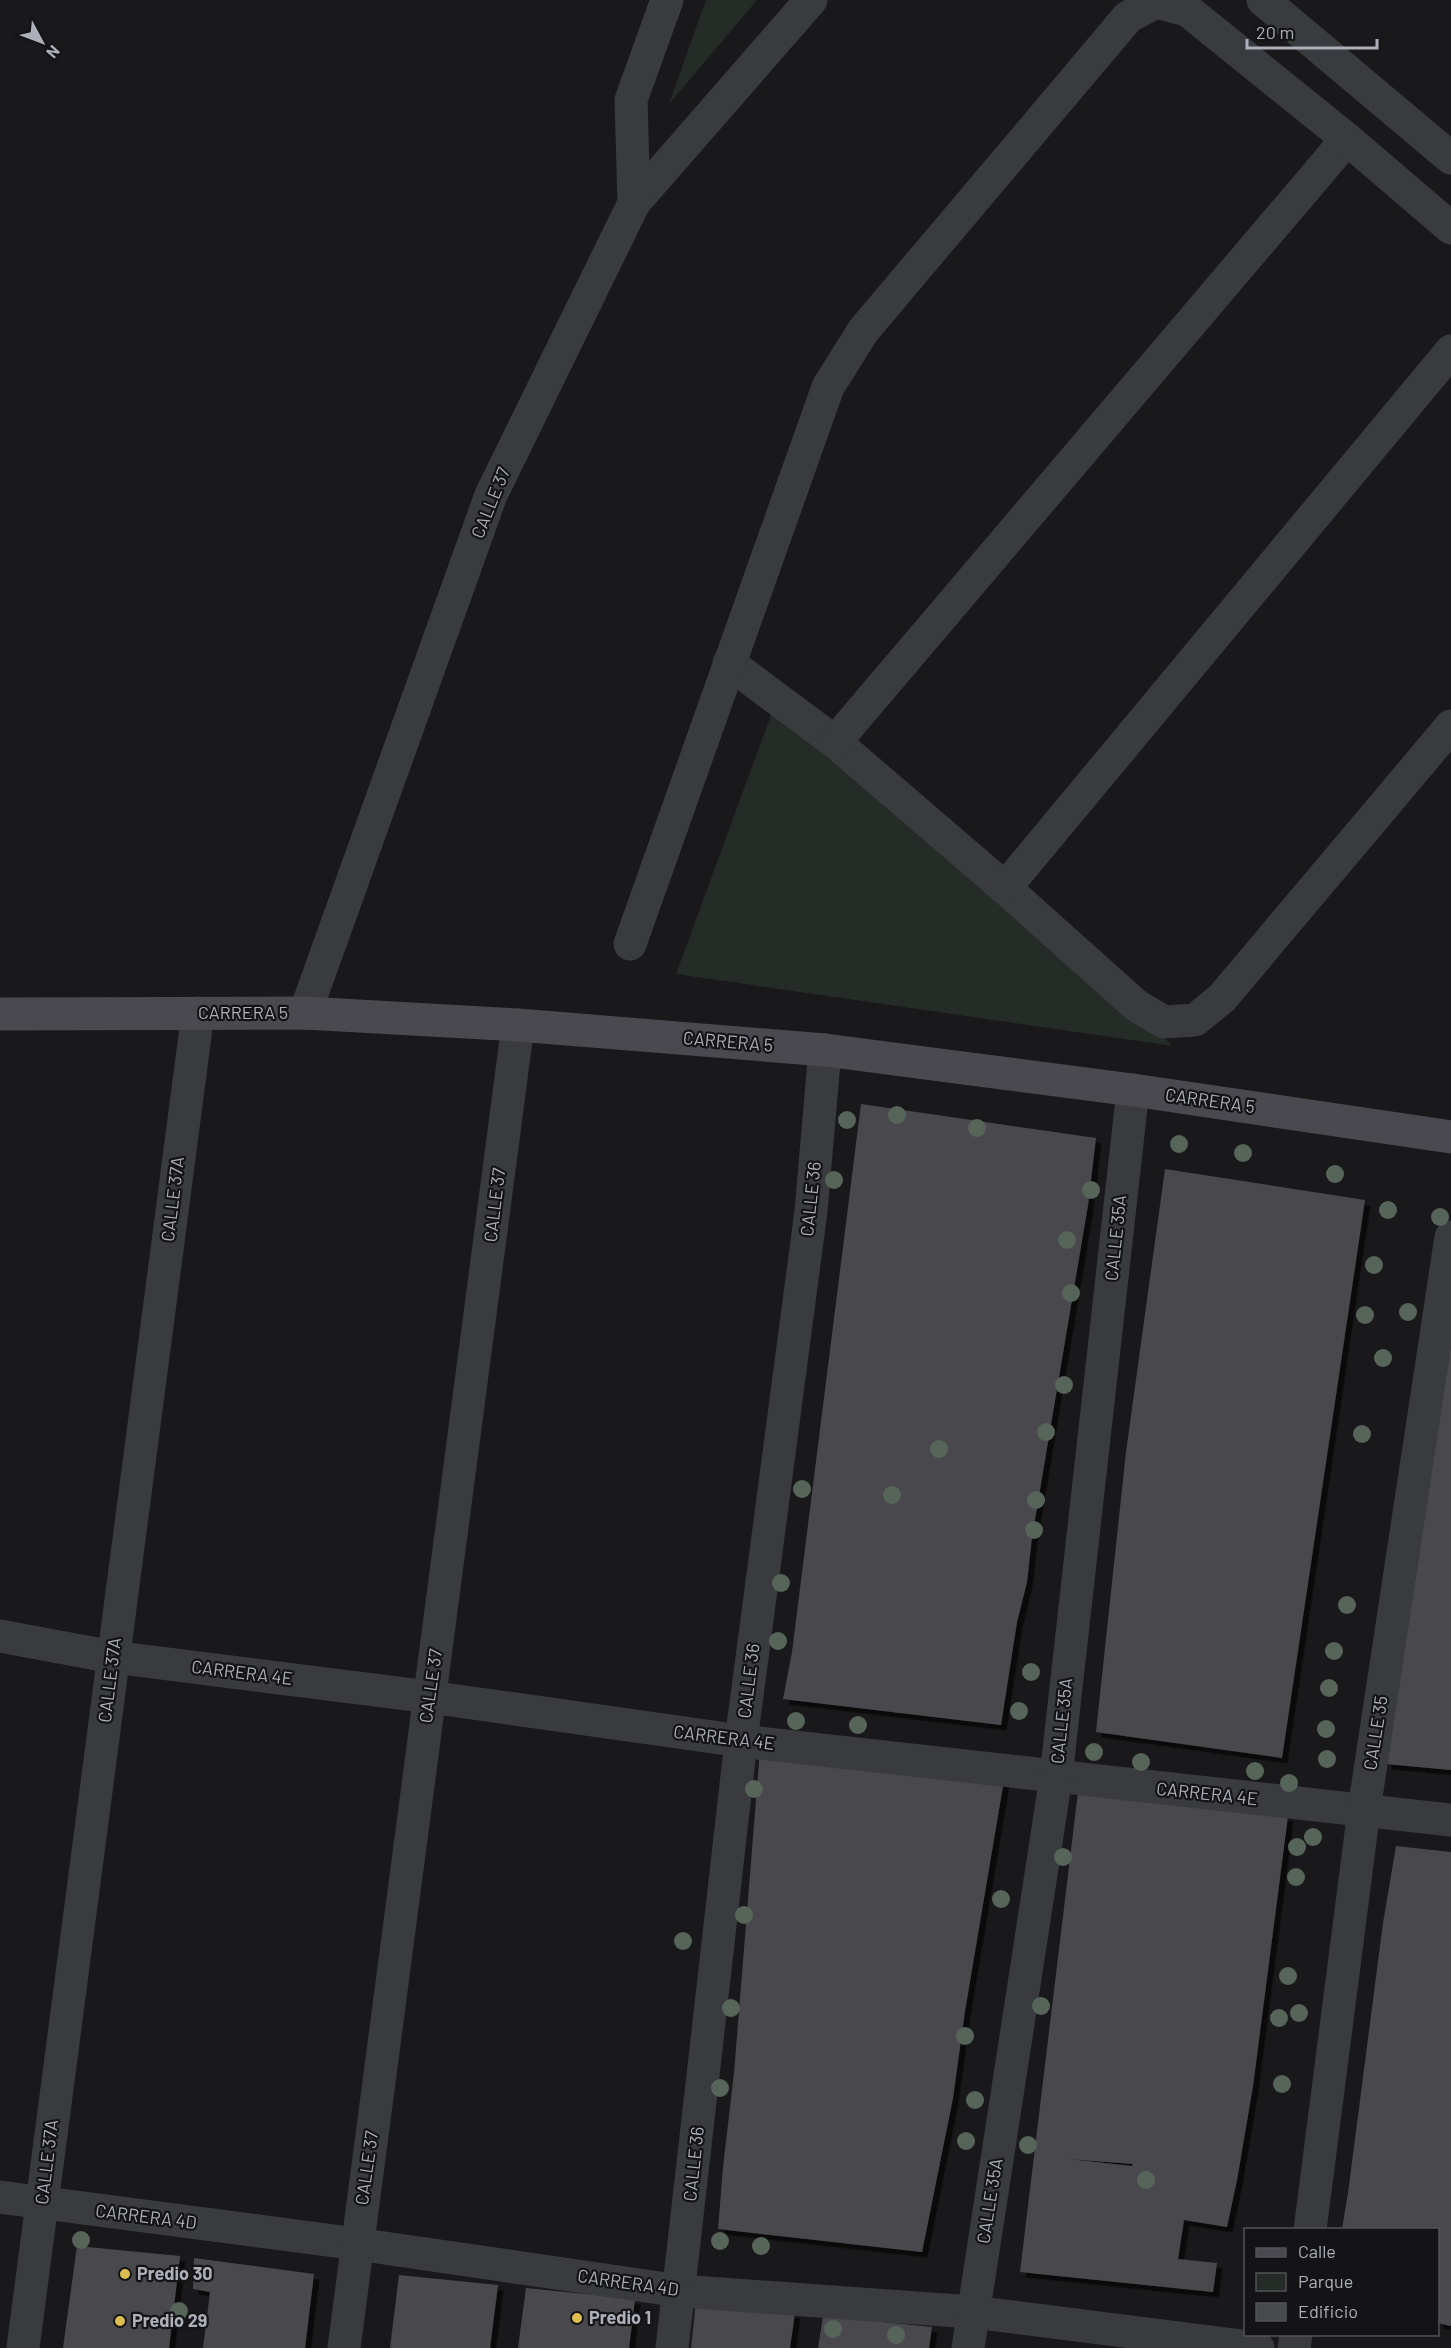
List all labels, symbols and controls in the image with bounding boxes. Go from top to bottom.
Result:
north arrow [12,12,72,72]
scale bar [1247,12,1378,50]
text: 20 m [1256,21,1294,43]
text: N [43,42,64,62]
street label: CALLE 37 [466,463,514,541]
street label: CARRERA 5 [198,1001,288,1023]
street label: CARRERA 5 [682,1026,774,1056]
street label: CARRERA 5 [1164,1083,1256,1117]
street label: CALLE 37A [156,1155,188,1243]
street label: CALLE 36 [795,1160,825,1237]
street label: CALLE 37 [479,1166,510,1243]
street label: CALLE 35A [1100,1194,1130,1282]
street label: CALLE 37A [93,1636,125,1724]
street label: CALLE 36 [733,1642,764,1720]
street label: CALLE 37 [414,1647,446,1724]
street label: CARRERA 4E [190,1655,294,1689]
street label: CALLE 35A [1046,1677,1076,1765]
street label: CALLE 35 [1358,1694,1392,1772]
street label: CARRERA 4E [672,1720,776,1754]
street label: CARRERA 4E [1155,1777,1259,1809]
street label: CALLE 37A [30,2118,62,2206]
street label: CALLE 36 [678,2125,708,2202]
street label: CALLE 37 [350,2129,382,2206]
street label: CALLE 35A [971,2156,1007,2245]
street label: CARRERA 4D [94,2199,198,2233]
legend [1244,2228,1439,2336]
text: Calle [1298,2240,1336,2262]
place label: Predio 30 [137,2262,213,2284]
street label: CARRERA 4D [576,2264,680,2300]
marker: Predio 30 [118,2267,132,2281]
text: Parque [1298,2270,1353,2292]
text: Edificio [1298,2300,1358,2322]
place label: Predio 1 [589,2306,651,2328]
place label: Predio 29 [132,2309,207,2331]
marker: Predio 1 [570,2311,584,2325]
marker: Predio 29 [113,2314,127,2328]

